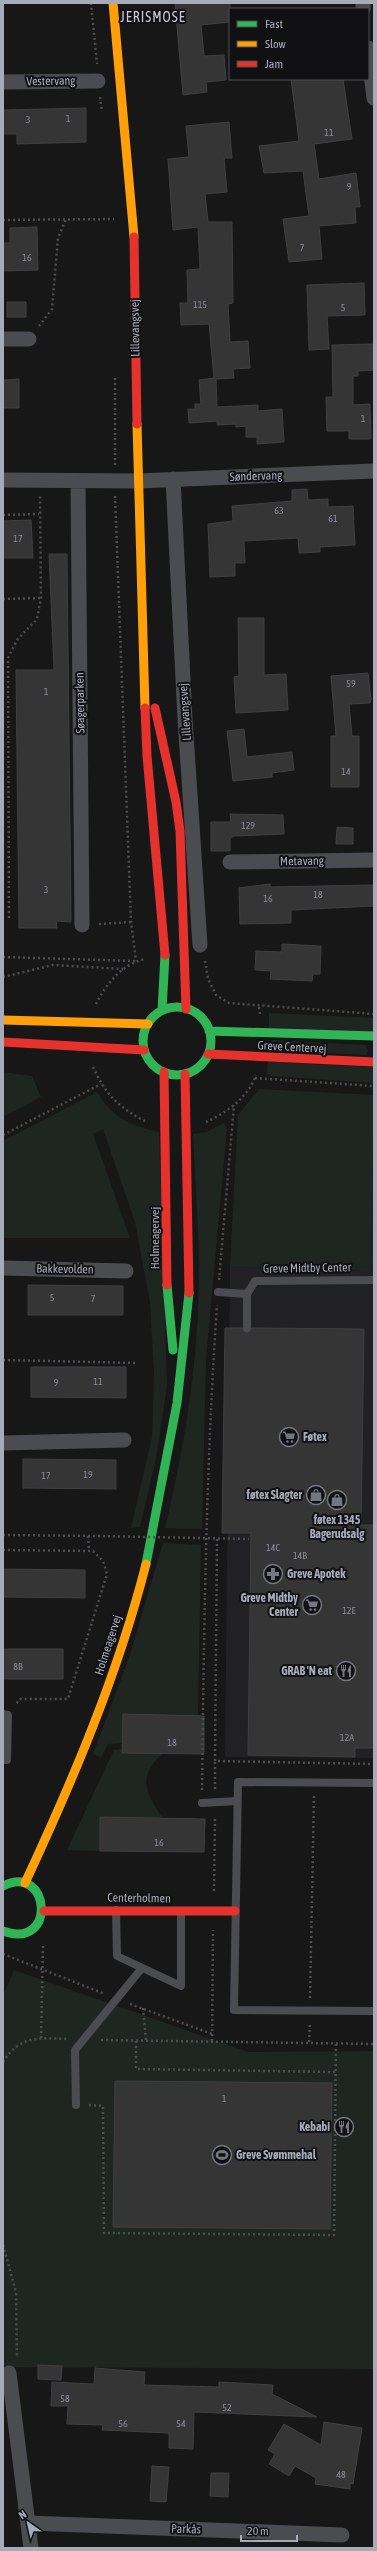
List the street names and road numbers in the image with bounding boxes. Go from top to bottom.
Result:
street label: Vestervang [26,74,76,88]
street label: Lillevangsvej [127,299,143,357]
street label: Søndervang [229,468,283,484]
street label: Søagerparken [72,672,88,734]
street label: Lillevangsvej [176,683,194,741]
street label: Metavang [280,854,325,868]
street label: Greve Centervej [257,1038,327,1056]
street label: Holmeagervej [148,1207,162,1269]
street label: Greve Midtby Center [263,1260,352,1276]
street label: Bakkevolden [36,1262,94,1276]
street label: Holmeagervej [92,1613,124,1677]
street label: Centerholmen [107,1890,171,1906]
street label: Parkås [171,2521,201,2537]

